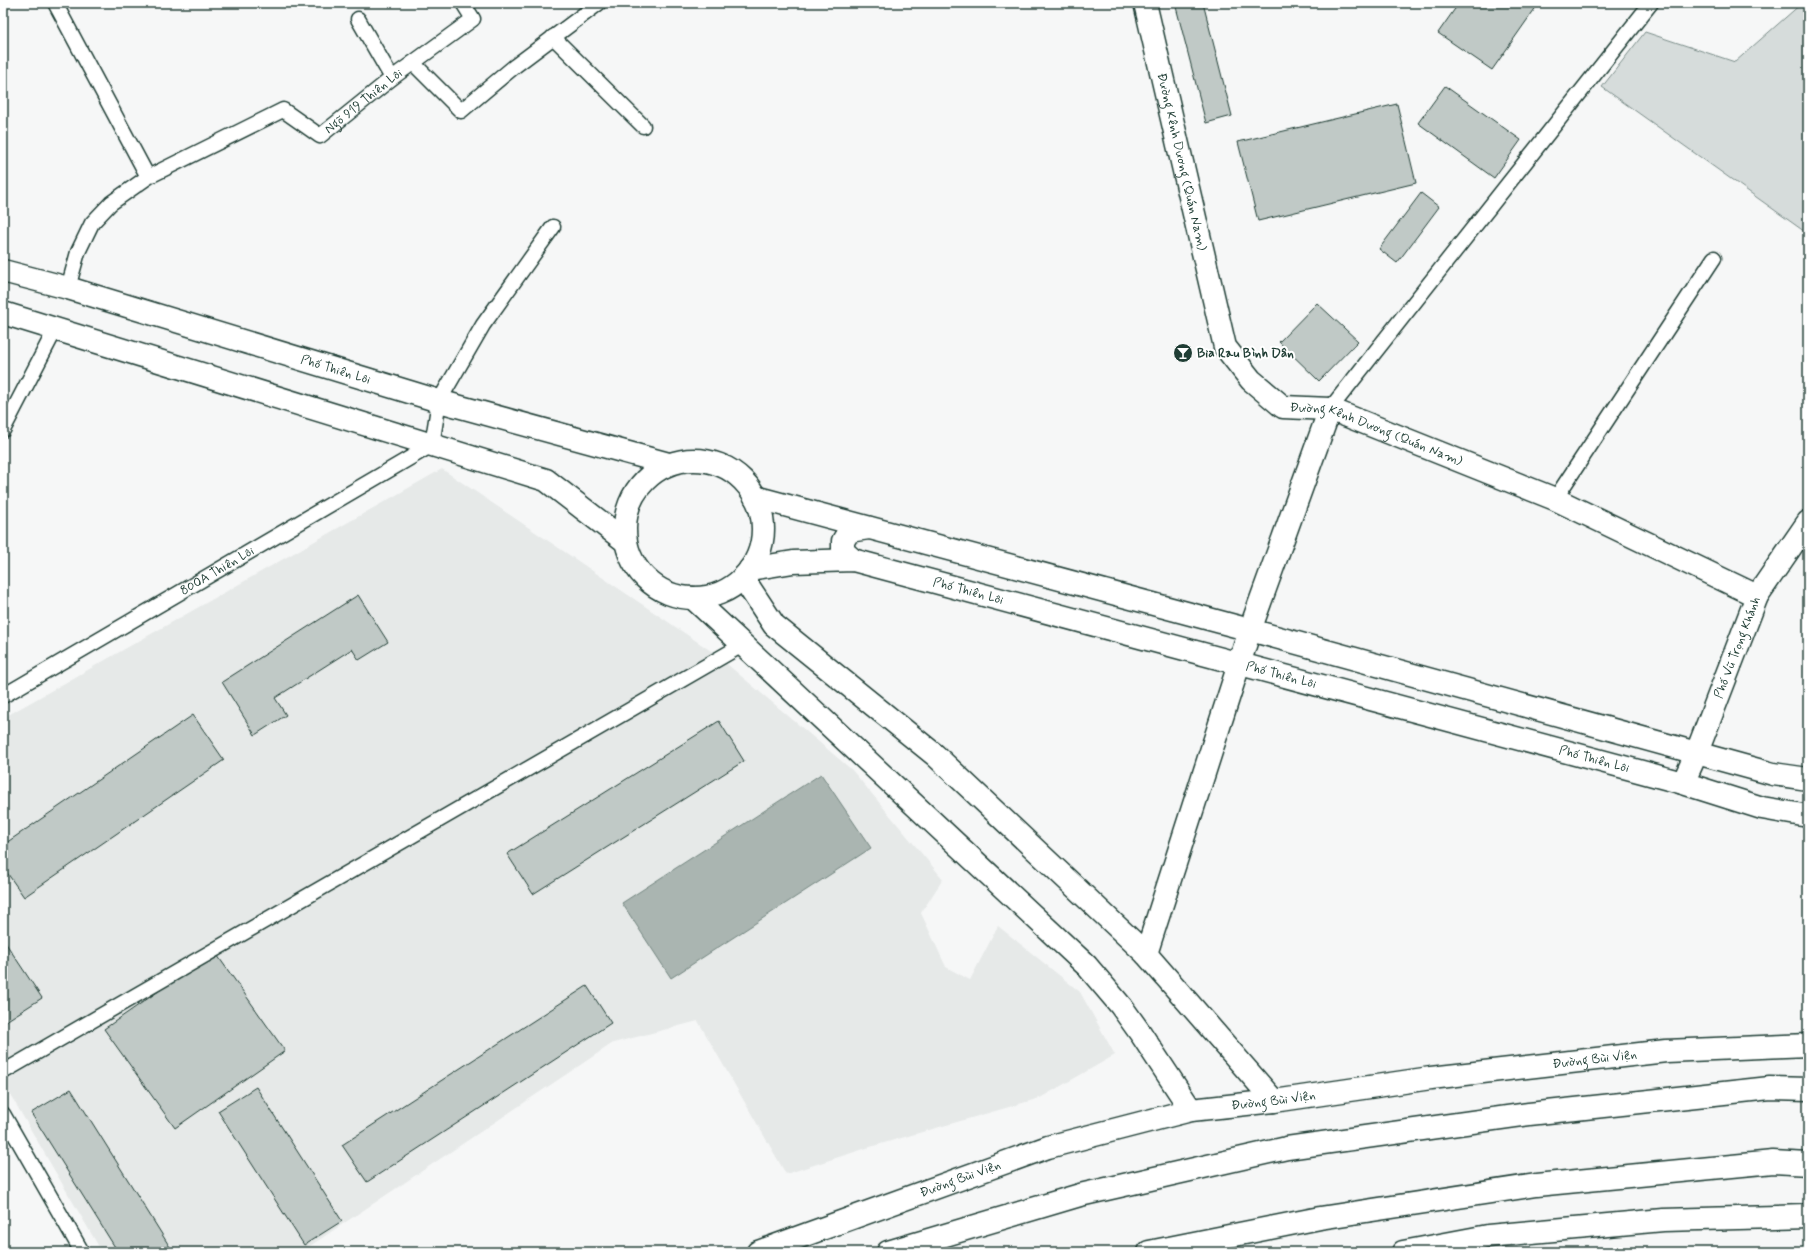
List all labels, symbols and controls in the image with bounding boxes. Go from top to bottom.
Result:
street label: Ngõ 919 Thiên Lôi [321,65,406,138]
street label: Đường Kênh Dương (Quán Nam) [1153,71,1211,253]
bar icon: Bia Rau Bình Dân [1172,342,1194,364]
place label: Bia Rau Bình Dân [1197,345,1294,362]
street label: Phố Thiên Lôi [299,351,373,388]
street label: Đường Kênh Dương (Quán Nam) [1290,399,1465,470]
street label: 800A Thiên Lôi [177,542,257,599]
street label: Phố Thiên Lôi [931,573,1005,609]
street label: Phố Vũ Trọng Khánh [1710,594,1765,701]
street label: Phố Thiên Lôi [1244,657,1318,693]
street label: Phố Thiên Lôi [1557,742,1631,777]
street label: Đường Bùi Viện [1552,1046,1638,1072]
street label: Đường Bùi Viện [1230,1087,1317,1114]
street label: Đường Bùi Viện [917,1156,1003,1201]

